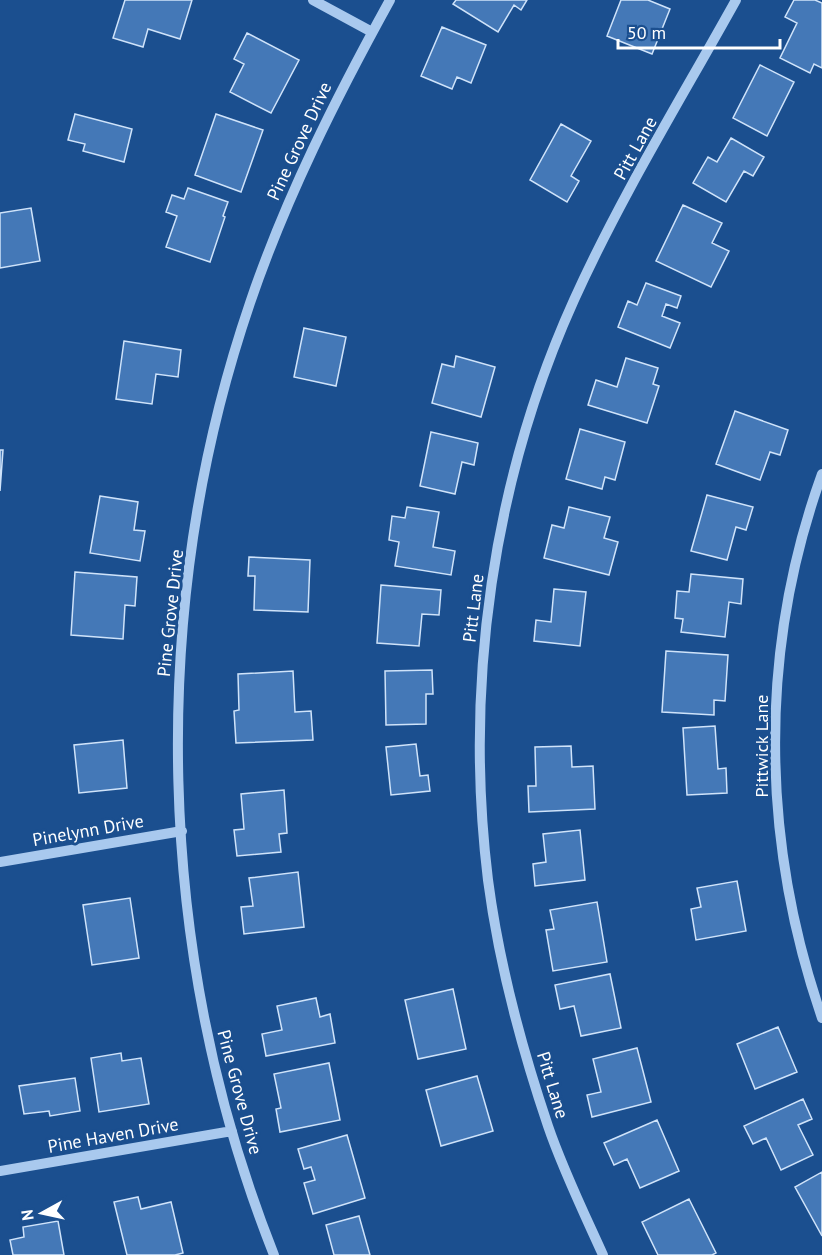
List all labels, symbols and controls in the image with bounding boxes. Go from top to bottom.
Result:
scale bar [618,12,780,50]
text: 50 m [627,21,666,44]
street label: Pine Grove Drive [262,78,336,204]
street label: Pitt Lane [608,112,662,184]
street label: Pine Grove Drive [152,548,188,678]
street label: Pitt Lane [457,572,489,644]
street label: Pittwick Lane [750,694,773,798]
street label: Pinelynn Drive [31,809,145,851]
street label: Pine Grove Drive [212,1027,268,1157]
street label: Pitt Lane [532,1049,574,1121]
street label: Pine Haven Drive [46,1112,180,1158]
north arrow [12,1183,72,1243]
text: N [17,1208,38,1222]

